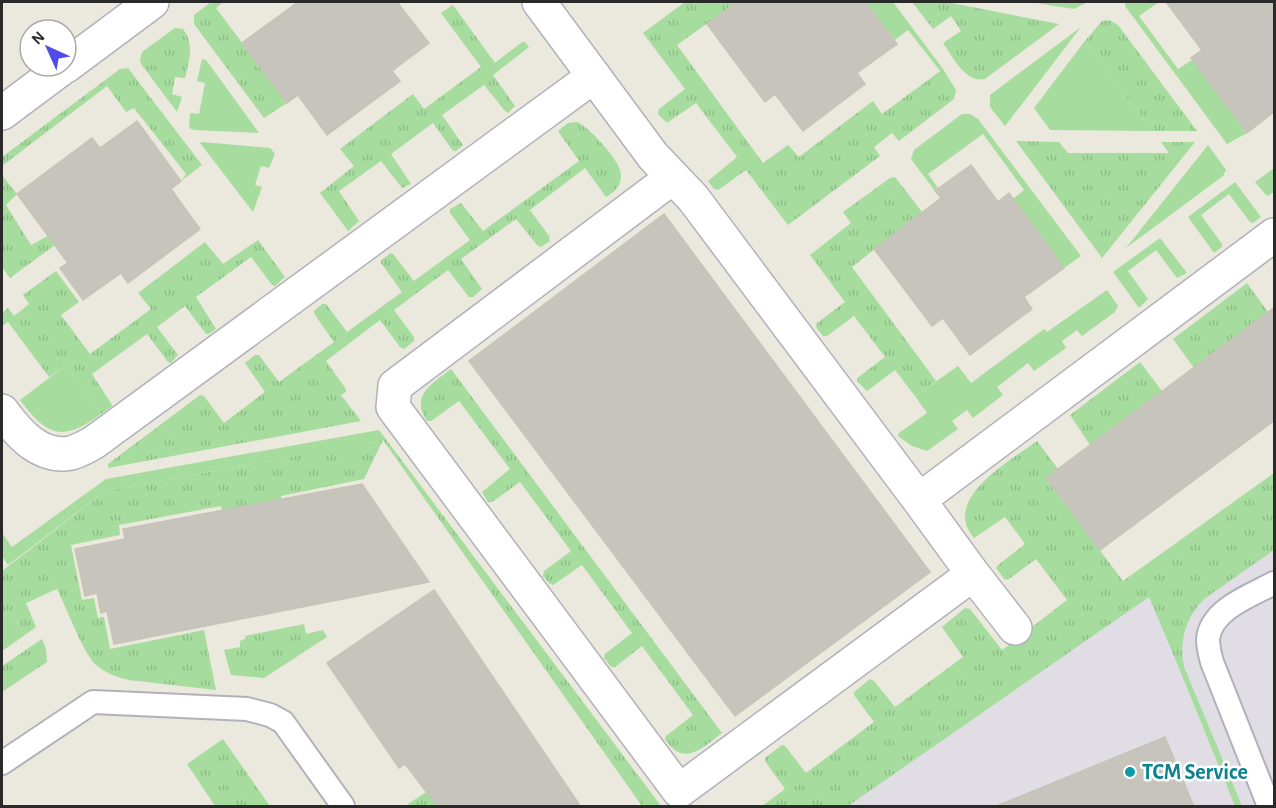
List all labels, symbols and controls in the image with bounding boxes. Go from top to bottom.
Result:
north arrow [18,18,78,78]
text: N [29,29,48,48]
place label: TCM Service [1142,761,1248,783]
marker: TCM Service [1123,765,1137,779]

